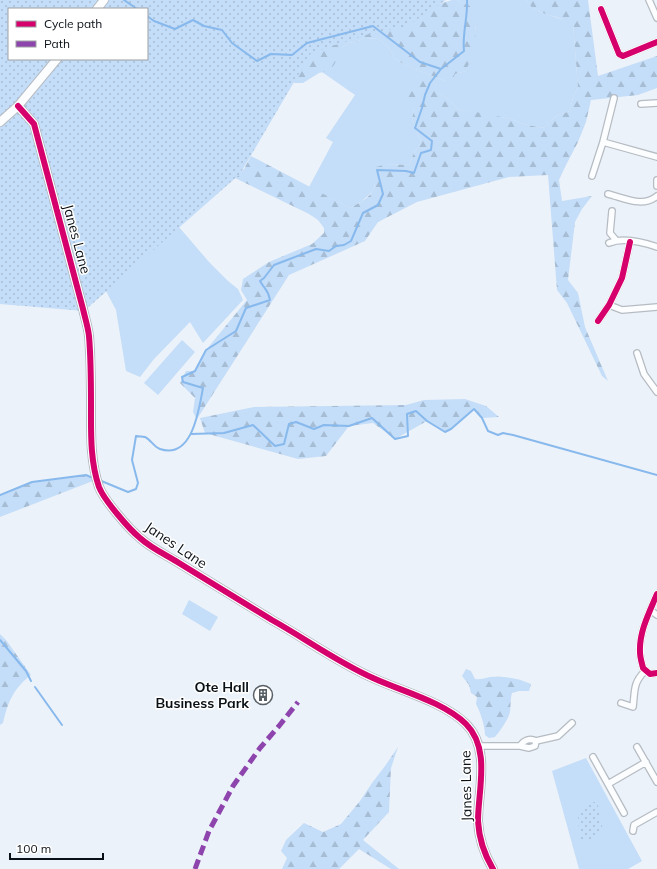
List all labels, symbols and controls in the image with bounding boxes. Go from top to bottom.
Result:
legend [8,8,148,60]
text: Cycle path [44,16,102,31]
text: Path [44,36,70,51]
street label: Janes Lane [59,202,95,276]
street label: Janes Lane [141,518,211,572]
place label: Ote Hall Business Park [155,678,249,712]
building icon: Ote Hall Business Park [252,684,274,706]
street label: Janes Lane [456,750,476,822]
scale bar [10,835,103,861]
text: 100 m [16,841,51,856]

